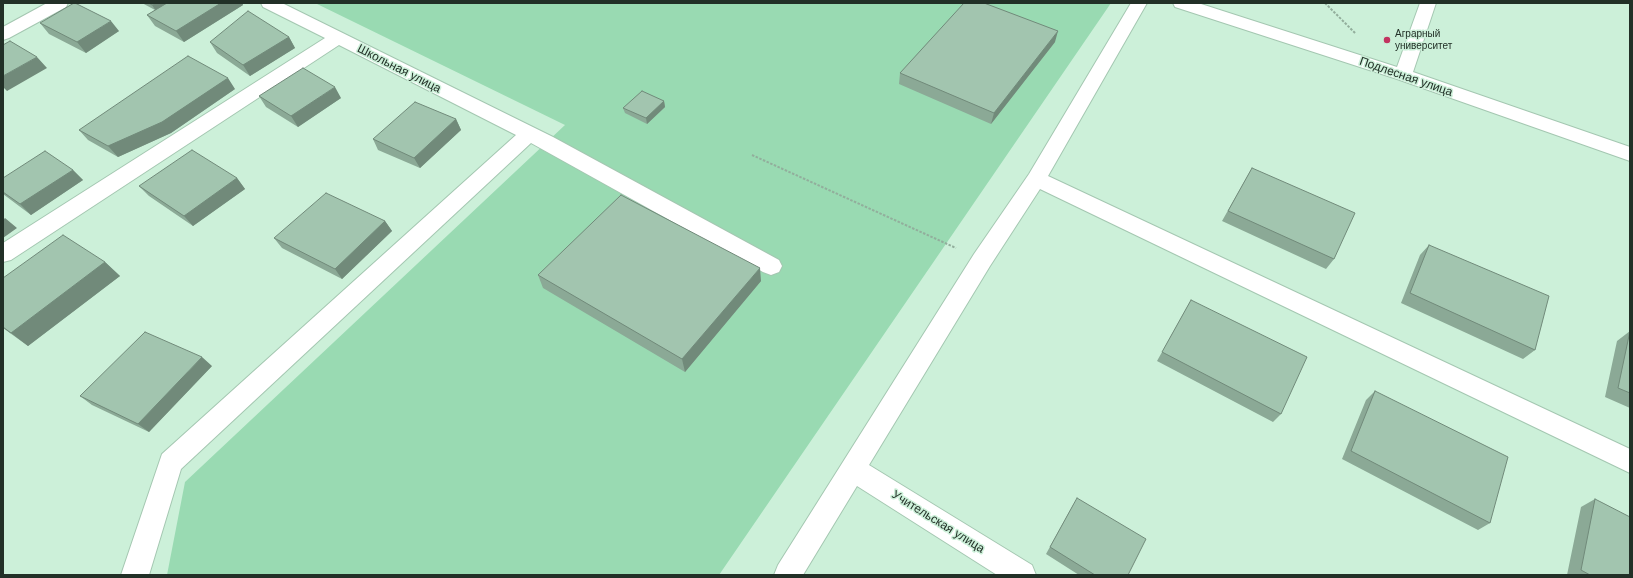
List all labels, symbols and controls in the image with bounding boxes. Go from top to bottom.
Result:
place label: Аграрный университет [1395,28,1452,52]
marker: Аграрный университет [1382,35,1392,45]
street label: Школьная улица [355,42,443,96]
street label: Подлесная улица [1357,54,1455,100]
street label: Учительская улица [889,488,987,556]

